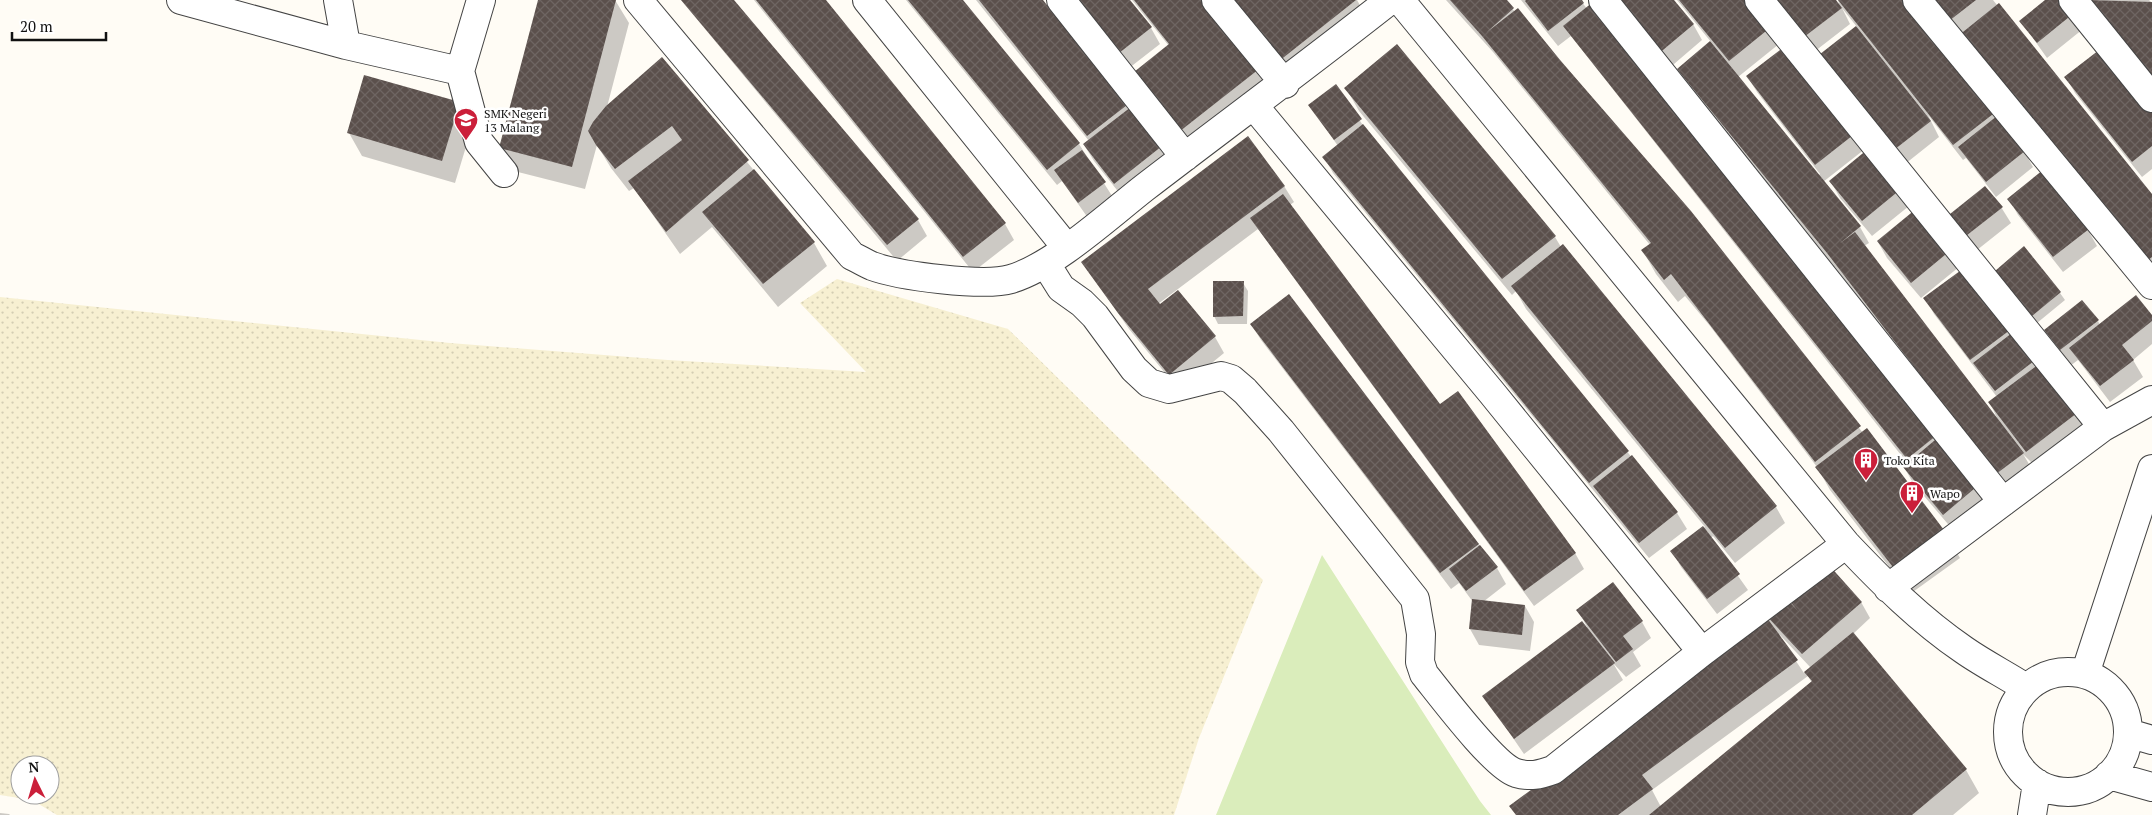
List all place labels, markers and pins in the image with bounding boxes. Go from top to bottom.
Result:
place label: SMK Negeri 13 Malang [484,106,547,135]
school or university icon: SMK Negeri 13 Malang [453,107,479,141]
building icon: Toko Kita [1853,447,1879,481]
place label: Toko Kita [1884,453,1935,468]
building icon: Wapo [1899,480,1925,514]
place label: Wapo [1930,486,1960,501]

